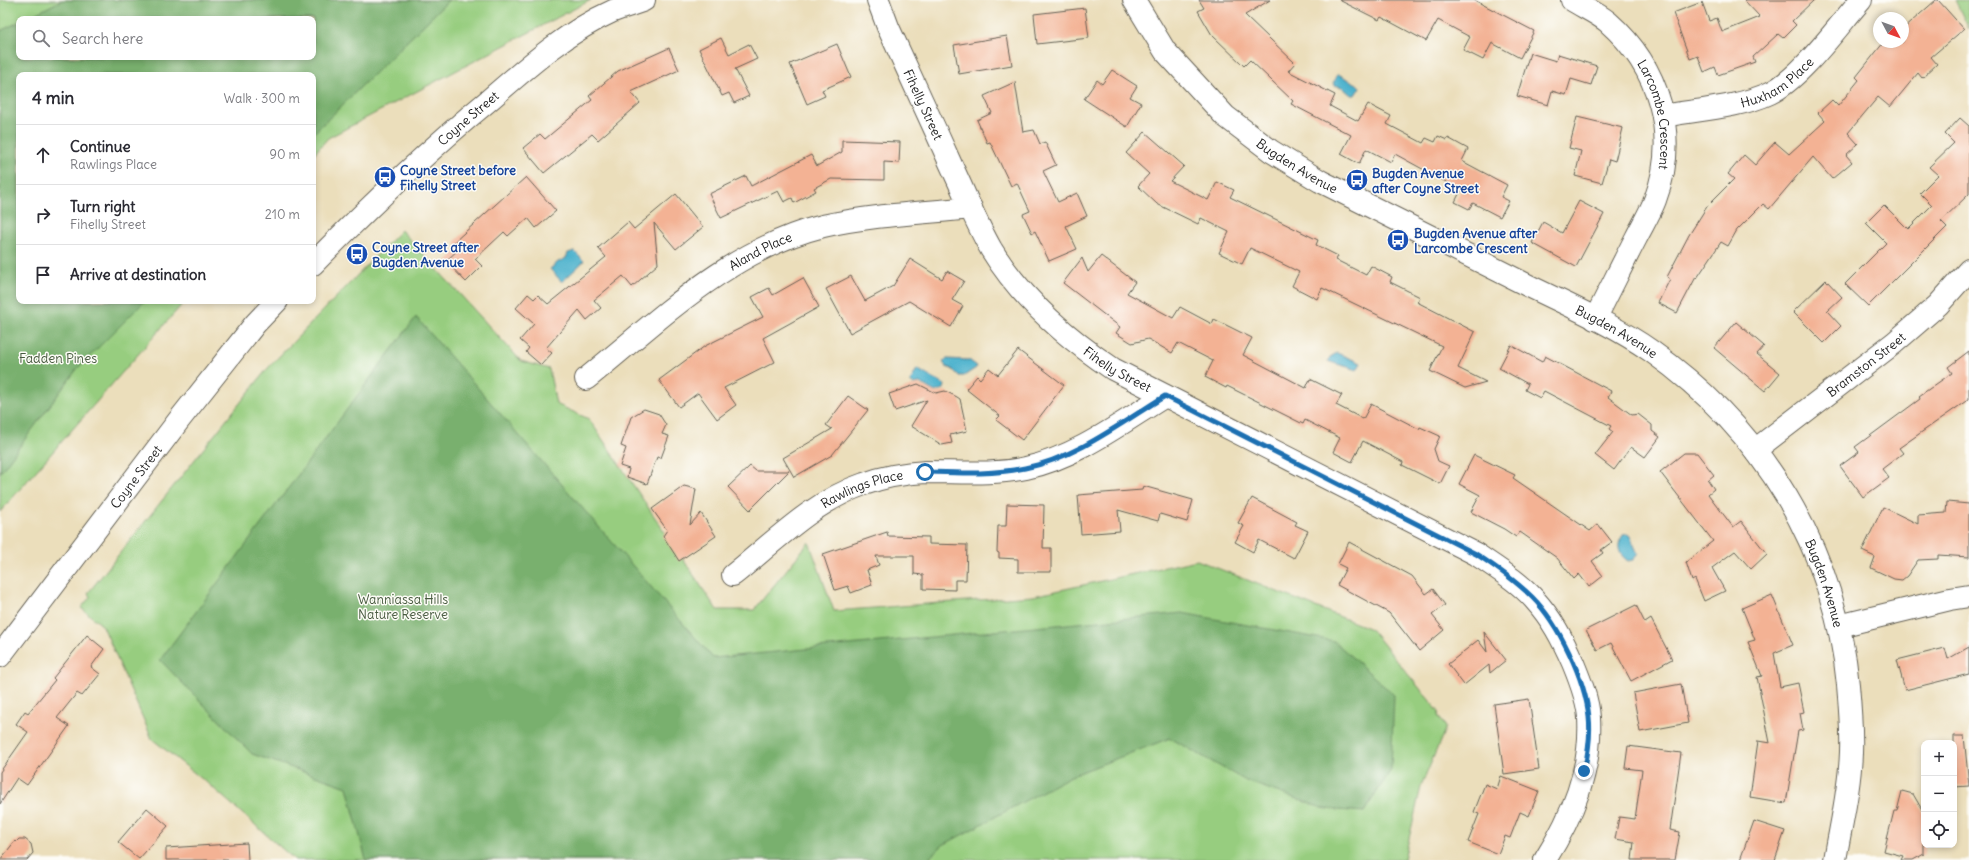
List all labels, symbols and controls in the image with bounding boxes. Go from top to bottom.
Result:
north arrow [1873,12,1909,48]
search box [16,16,316,60]
icon: search [30,27,52,49]
text: Search here [62,29,143,48]
street label: Huxham Place [1739,54,1817,112]
street label: Larcombe Crescent [1633,56,1674,171]
street label: Fihelly Street [899,66,947,143]
text: 4 min [32,87,74,109]
street label: Coyne Street [434,87,503,149]
text: Walk · 300 m [224,90,300,107]
street label: Bugden Avenue [1253,135,1340,197]
text: Continue [70,137,131,156]
icon: ahead [32,144,54,166]
text: 90 m [269,146,300,163]
text: Rawlings Place [70,156,157,173]
place label: Coyne Street before Fihelly Street [400,162,516,194]
bus stop icon: Coyne Street before Fihelly Street [372,164,398,190]
place label: Bugden Avenue after Coyne Street [1372,165,1479,197]
bus stop icon: Bugden Avenue after Coyne Street [1344,167,1370,193]
text: Turn right [70,197,135,216]
icon: right [32,204,54,226]
text: 210 m [265,206,300,223]
text: Fihelly Street [70,216,146,233]
place label: Bugden Avenue after Larcombe Crescent [1414,225,1538,257]
bus stop icon: Bugden Avenue after Larcombe Crescent [1385,227,1411,253]
street label: Aland Place [726,229,794,274]
place label: Coyne Street after Bugden Avenue [372,239,479,271]
bus stop icon: Coyne Street after Bugden Avenue [344,241,370,267]
icon: arrive [32,264,54,286]
text: Arrive at destination [70,265,206,284]
street label: Bugden Avenue [1572,302,1661,362]
street label: Bramston Street [1823,328,1910,401]
street label: Fihelly Street [1080,343,1155,396]
park label: Fadden Pines [19,350,97,367]
street label: Coyne Street [107,441,166,512]
route start [916,463,934,481]
street label: Rawlings Place [818,466,904,512]
street label: Bugden Avenue [1801,537,1846,629]
park label: Wanniassa Hills Nature Reserve [358,591,448,623]
map controls [1921,740,1957,848]
button: + [1921,740,1957,776]
route end [1575,762,1593,780]
button: − [1921,776,1957,812]
button: locate [1921,812,1957,848]

